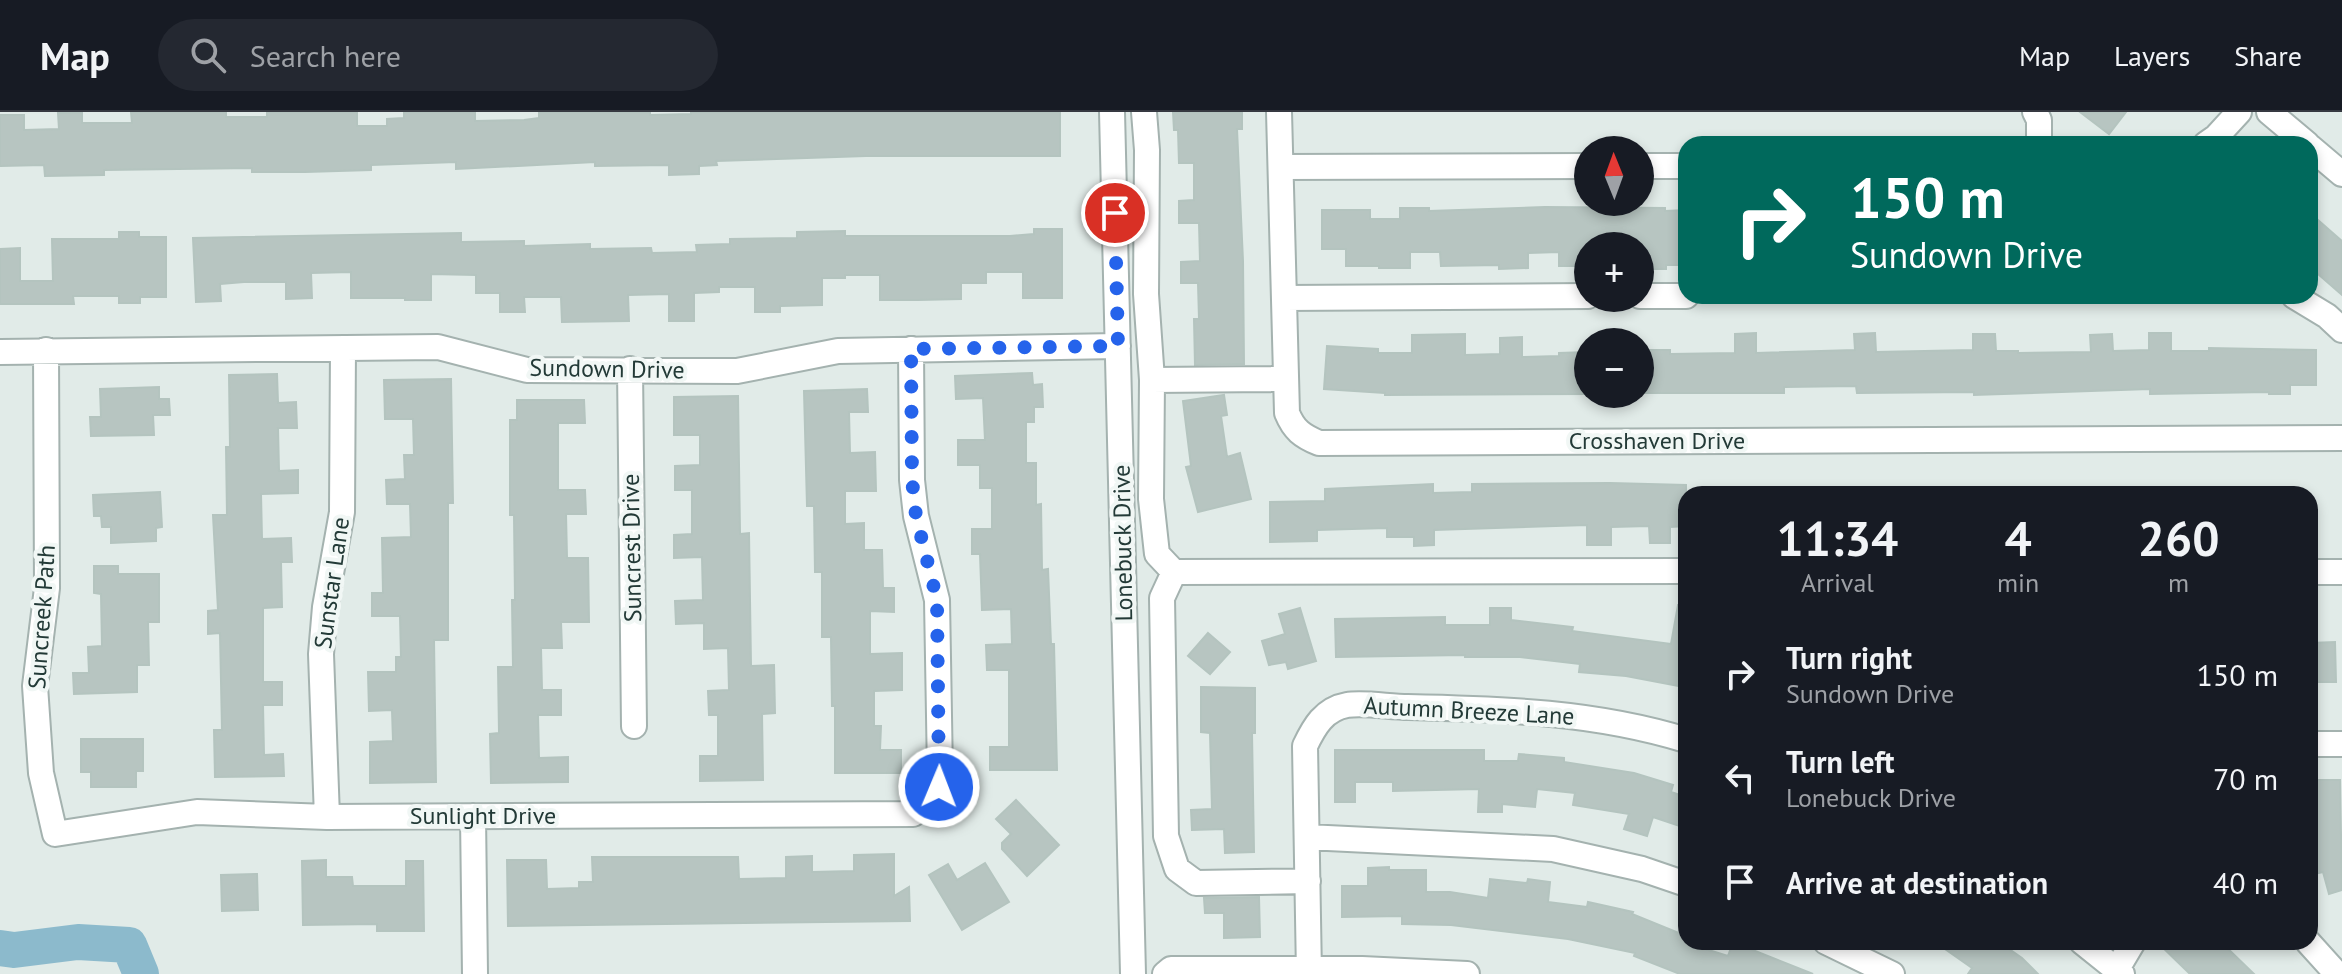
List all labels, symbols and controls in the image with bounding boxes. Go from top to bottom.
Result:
search box [158,19,718,91]
text: Map [40,31,110,80]
icon: search [186,33,230,77]
text: Search here [250,36,401,75]
text: Map [2019,37,2070,74]
text: Layers [2114,37,2190,74]
text: Share [2234,37,2302,74]
north arrow [1574,136,1654,216]
map controls [1574,136,1654,408]
text: 150 m [1850,161,2005,233]
icon: right [1718,168,1822,272]
pin [1081,179,1149,247]
icon: arrive [1093,191,1137,235]
text: Sundown Drive [1850,231,2083,278]
button: + [1574,232,1654,312]
button: − [1574,328,1654,408]
street label: Sundown Drive [529,352,685,385]
street label: Crosshaven Drive [1569,425,1745,456]
street label: Lonebuck Drive [1106,464,1139,622]
street label: Suncrest Drive [615,474,648,622]
text: 11:34 [1777,507,1898,569]
text: 4 [2004,507,2032,569]
text: 260 [2138,507,2219,569]
street label: Sunstar Lane [307,515,356,651]
street label: Suncreek Path [21,544,62,690]
text: Arrival [1801,566,1874,599]
text: min [1997,566,2039,599]
text: m [2168,566,2189,599]
text: Turn right [1786,638,1912,677]
icon: right [1718,652,1762,696]
text: 150 m [2197,655,2278,694]
text: Sundown Drive [1786,677,1954,710]
street label: Autumn Breeze Lane [1363,689,1575,732]
text: Turn left [1786,742,1894,781]
position arrow [897,745,981,829]
icon: left [1718,756,1762,800]
text: 70 m [2213,759,2278,798]
text: Lonebuck Drive [1786,781,1956,814]
street label: Sunlight Drive [410,800,556,831]
icon: arrive [1718,860,1762,904]
text: Arrive at destination [1786,863,2048,902]
text: 40 m [2213,863,2278,902]

